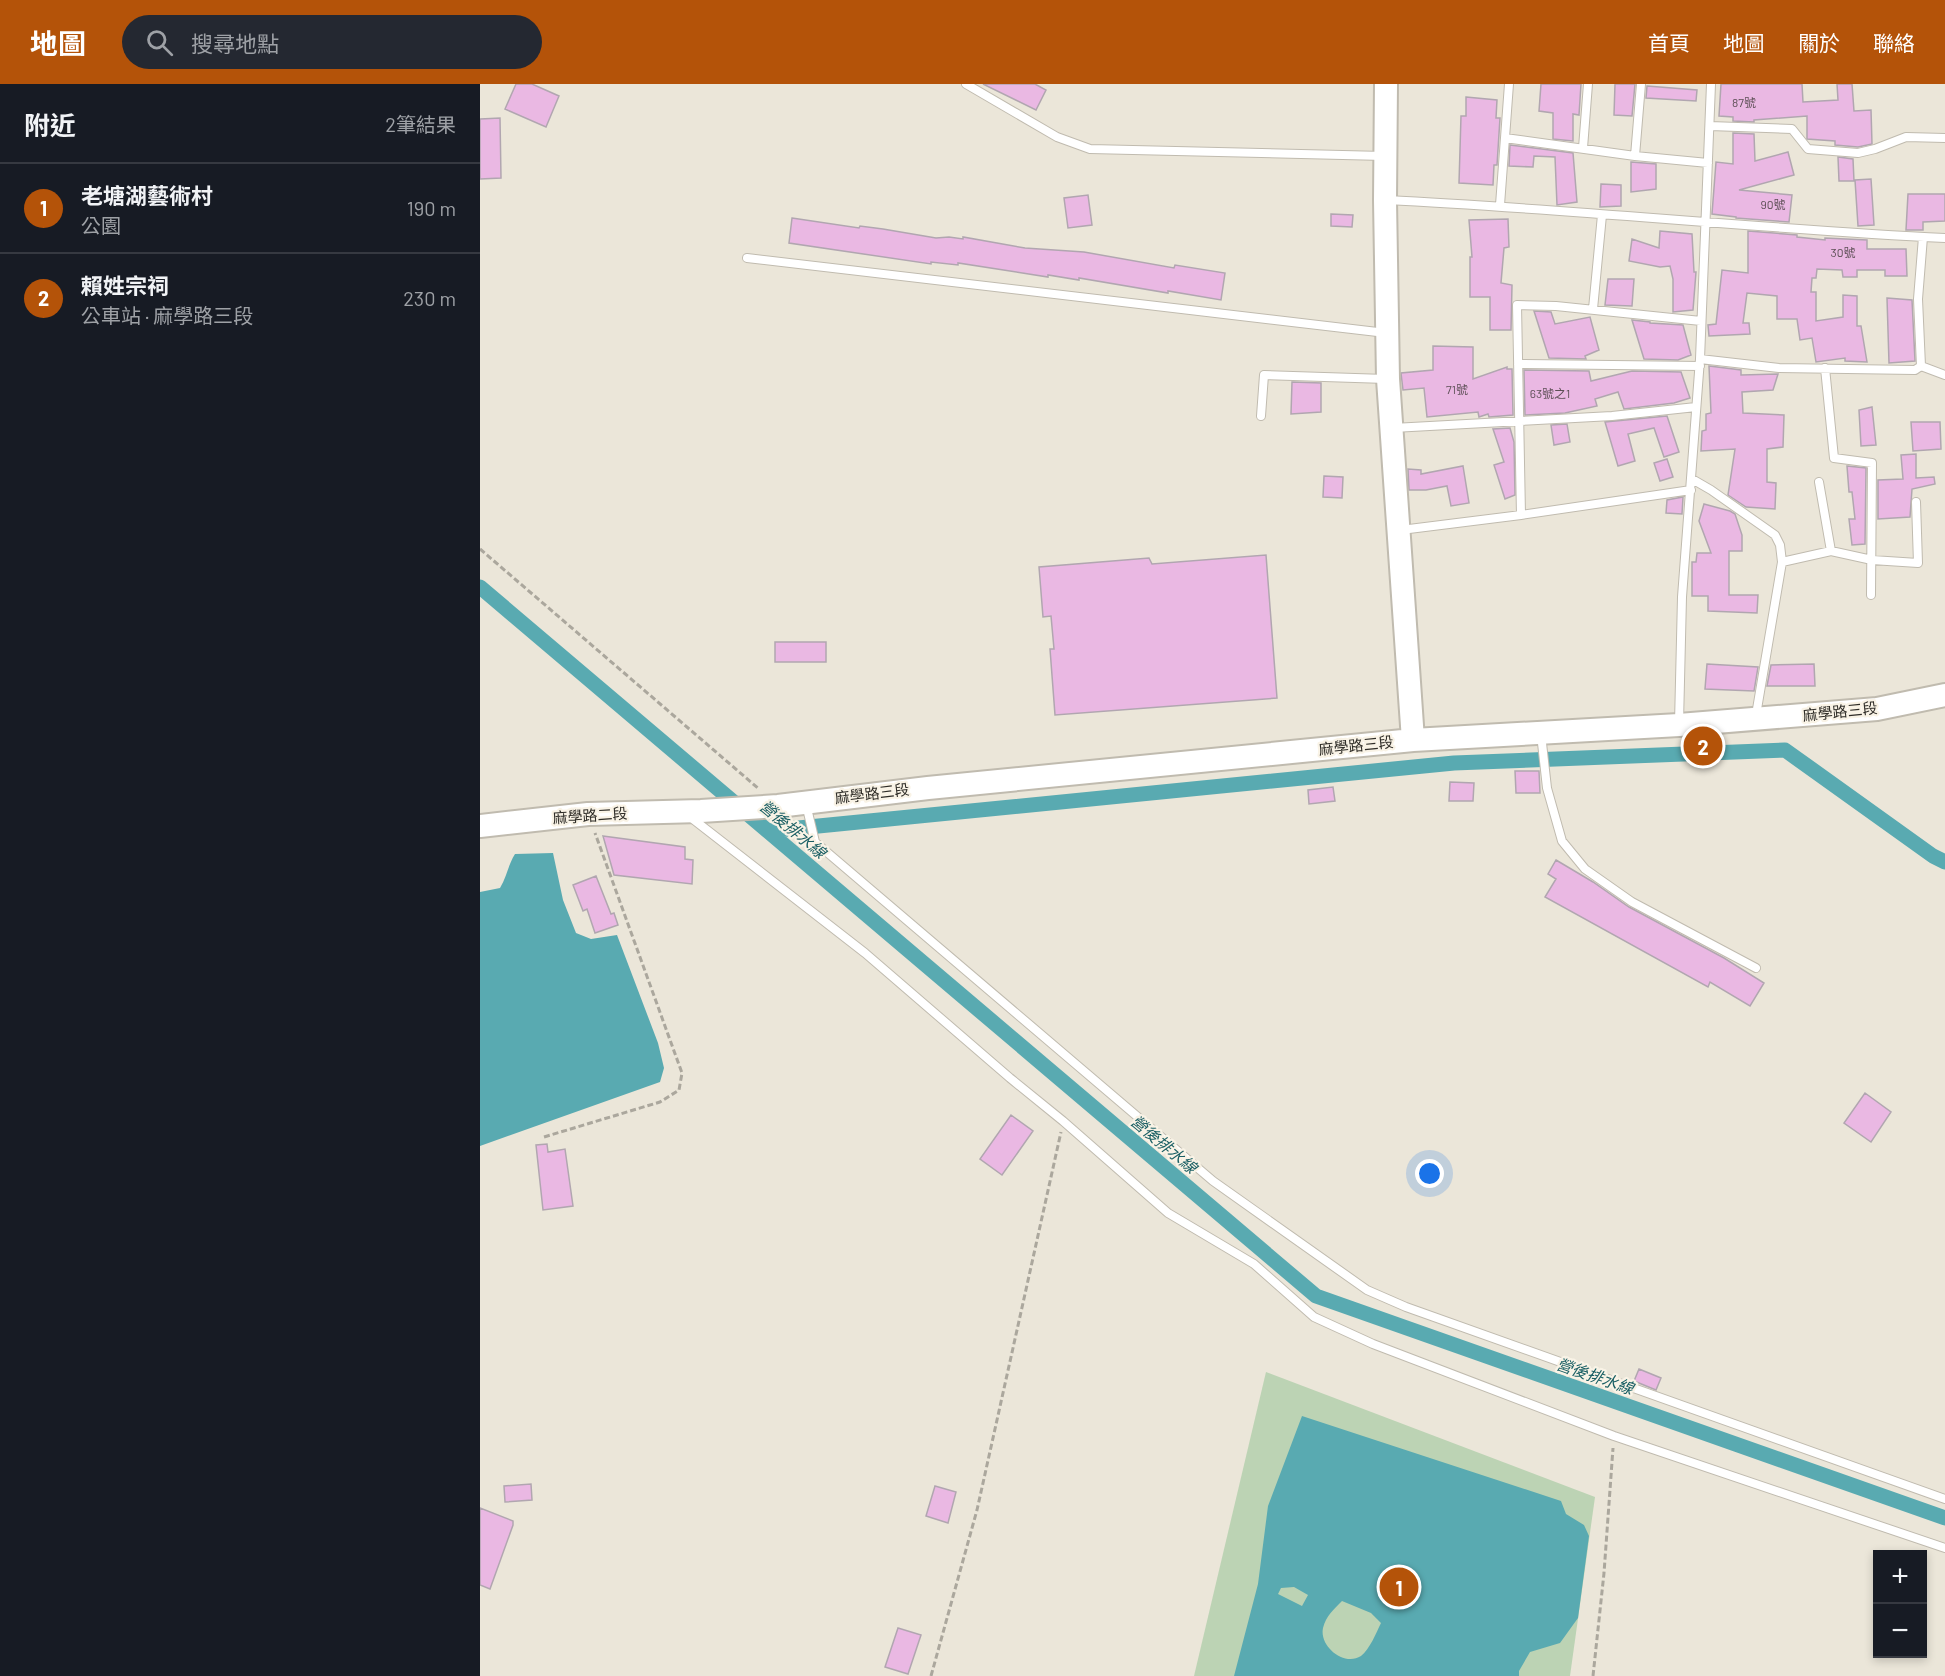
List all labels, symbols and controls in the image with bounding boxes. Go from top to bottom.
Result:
search box [122,15,542,69]
text: 地圖 [30,26,86,60]
icon: search [143,26,176,59]
text: 搜尋地點 [191,30,279,56]
text: 首頁 [1648,30,1690,55]
text: 地圖 [1723,30,1765,55]
text: 關於 [1798,30,1840,55]
text: 聯絡 [1873,30,1915,55]
house number: 87號 [1732,95,1756,109]
text: 附近 [24,109,76,140]
text: 2筆結果 [385,112,456,136]
text: 老塘湖藝術村 [81,182,213,208]
text: 1 [40,196,47,220]
text: 190 m [407,196,456,220]
house number: 90號 [1760,197,1786,211]
text: 公園 [81,213,121,237]
house number: 30號 [1831,245,1855,259]
text: 賴姓宗祠 [81,272,169,298]
text: 2 [38,286,49,310]
text: 230 m [403,286,456,310]
text: 公車站 · 麻學路三段 [81,303,253,327]
house number: 71號 [1446,382,1468,396]
house number: 63號之1 [1530,386,1570,400]
street label: 麻學路三段 [1802,698,1878,724]
pin: 2 [1684,724,1722,768]
street label: 麻學路三段 [1318,732,1394,758]
street label: 麻學路三段 [834,780,910,807]
water label: 營後排水線 [757,796,832,863]
street label: 麻學路二段 [552,803,628,827]
water label: 營後排水線 [1128,1111,1203,1178]
your location [1415,1159,1444,1188]
water label: 營後排水線 [1554,1354,1638,1398]
map controls [1873,1550,1927,1658]
button: + [1873,1550,1927,1604]
pin: 1 [1380,1564,1418,1610]
button: − [1873,1604,1927,1658]

